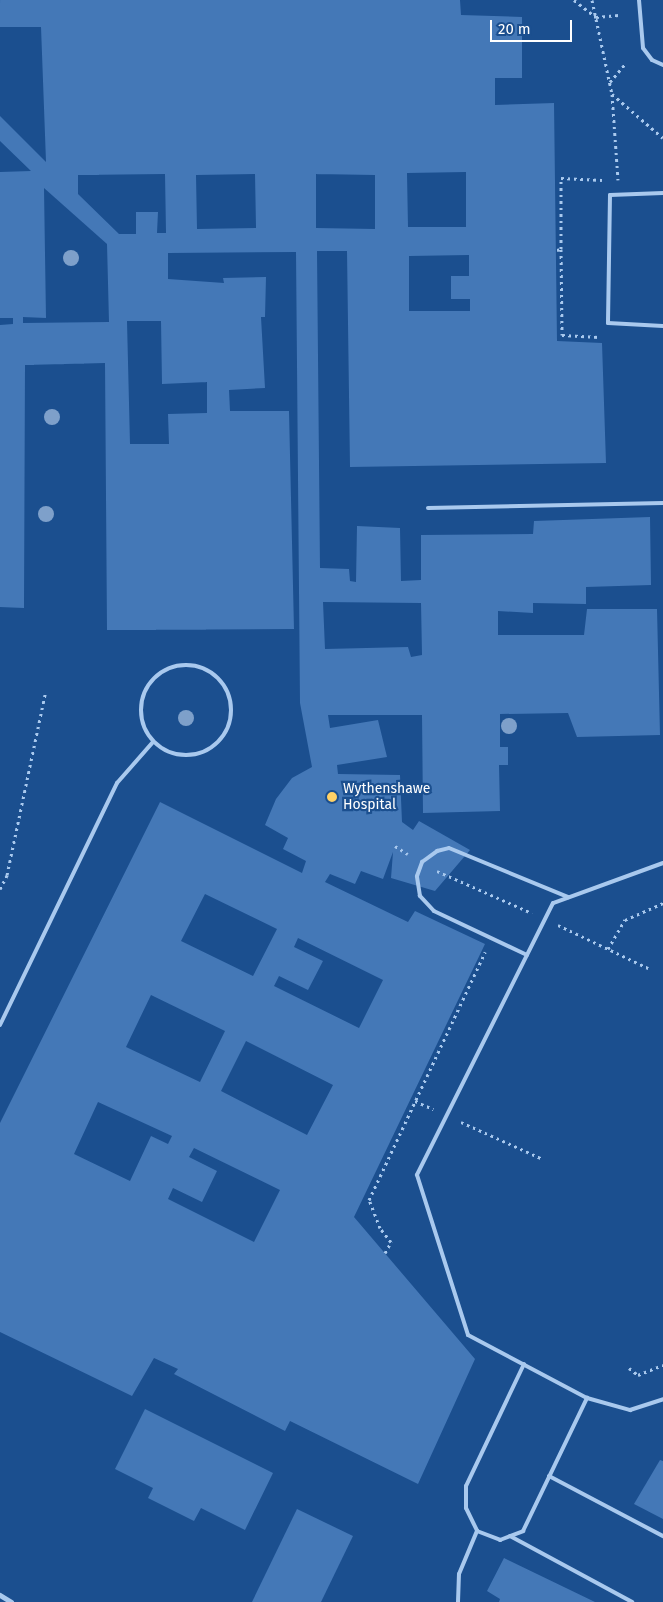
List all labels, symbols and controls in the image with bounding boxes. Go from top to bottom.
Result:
scale bar [493,10,576,42]
text: 20 m [498,20,531,38]
place label: Wythenshawe Hospital [343,781,430,814]
marker: Wythenshawe Hospital [325,790,339,804]

